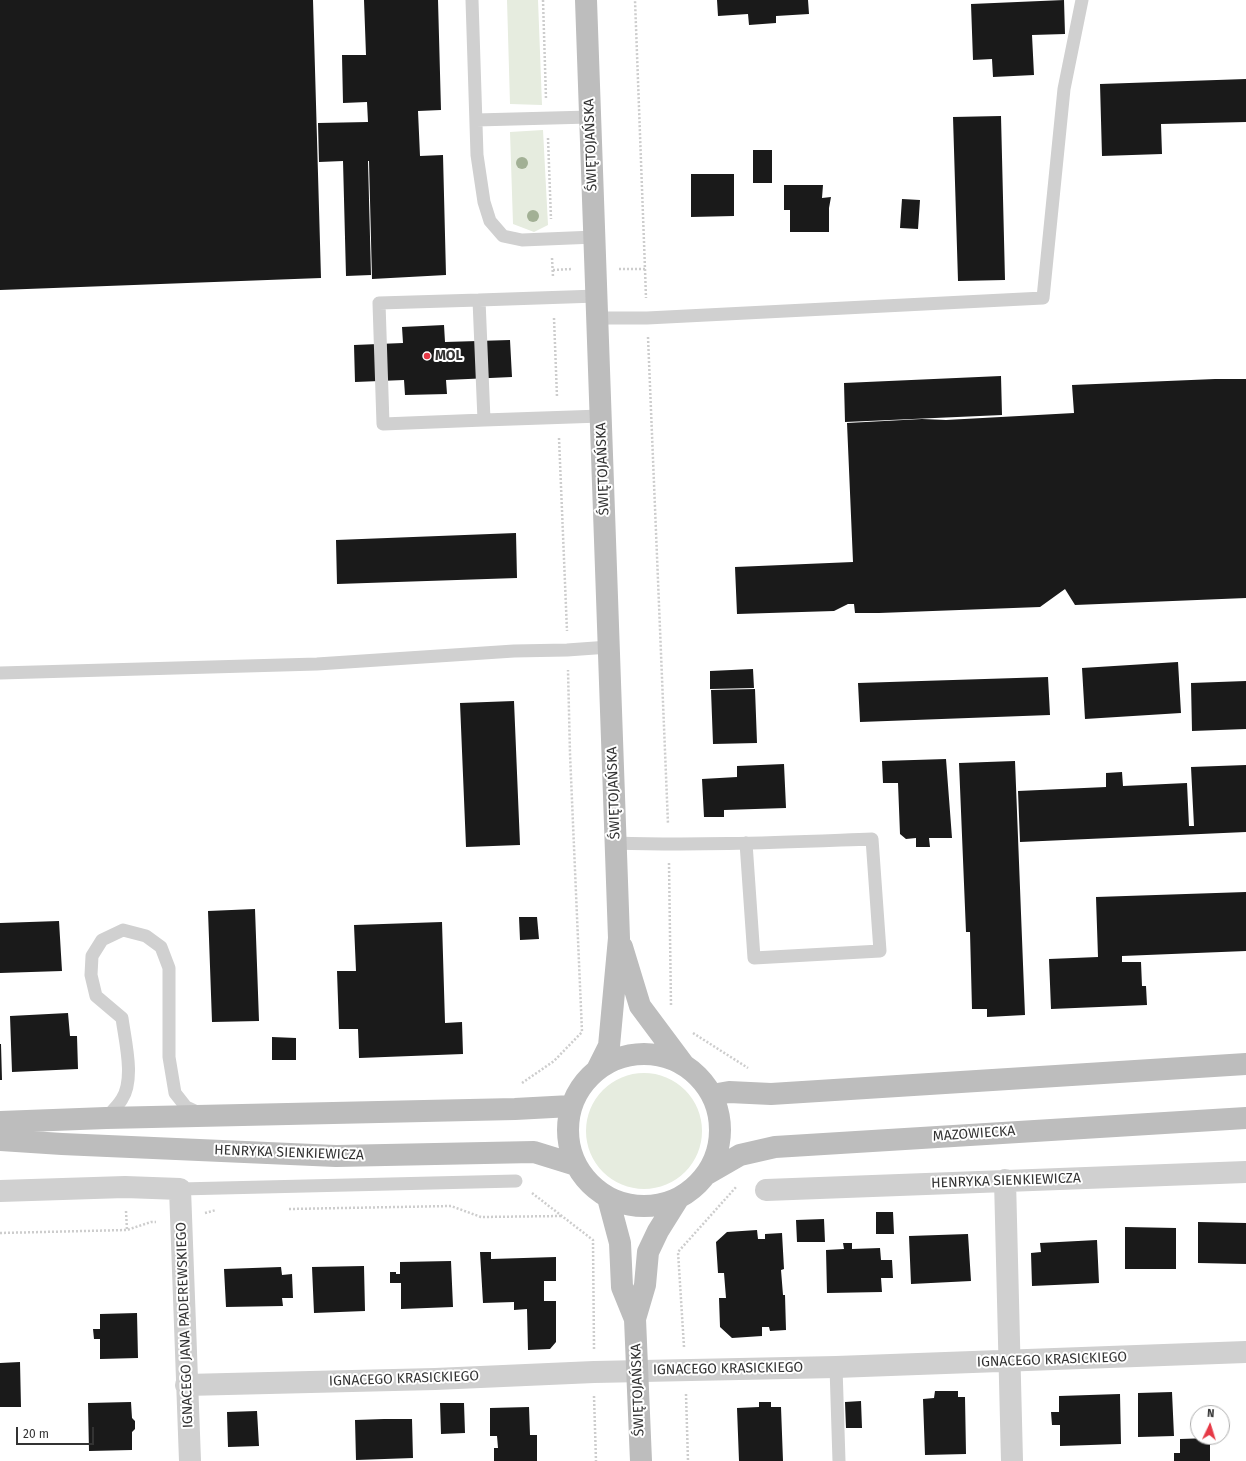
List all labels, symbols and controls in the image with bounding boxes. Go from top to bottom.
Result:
street label: ŚWIĘTOJAŃSKA [581,98,601,192]
place label: MOL [435,348,463,364]
marker: MOL [422,351,432,361]
street label: ŚWIĘTOJAŃSKA [593,422,613,516]
street label: ŚWIĘTOJAŃSKA [604,746,624,840]
street label: MAZOWIECKA [932,1123,1016,1145]
street label: HENRYKA SIENKIEWICZA [214,1142,364,1164]
street label: HENRYKA SIENKIEWICZA [931,1170,1081,1192]
street label: IGNACEGO JANA PADEREWSKIEGO [173,1222,197,1428]
street label: ŚWIĘTOJAŃSKA [628,1343,648,1437]
street label: IGNACEGO KRASICKIEGO [977,1349,1127,1371]
street label: IGNACEGO KRASICKIEGO [653,1359,803,1379]
street label: IGNACEGO KRASICKIEGO [329,1368,479,1390]
north arrow [1190,1405,1230,1445]
text: N [1207,1407,1215,1420]
scale bar [18,1419,96,1445]
text: 20 m [23,1427,49,1441]

